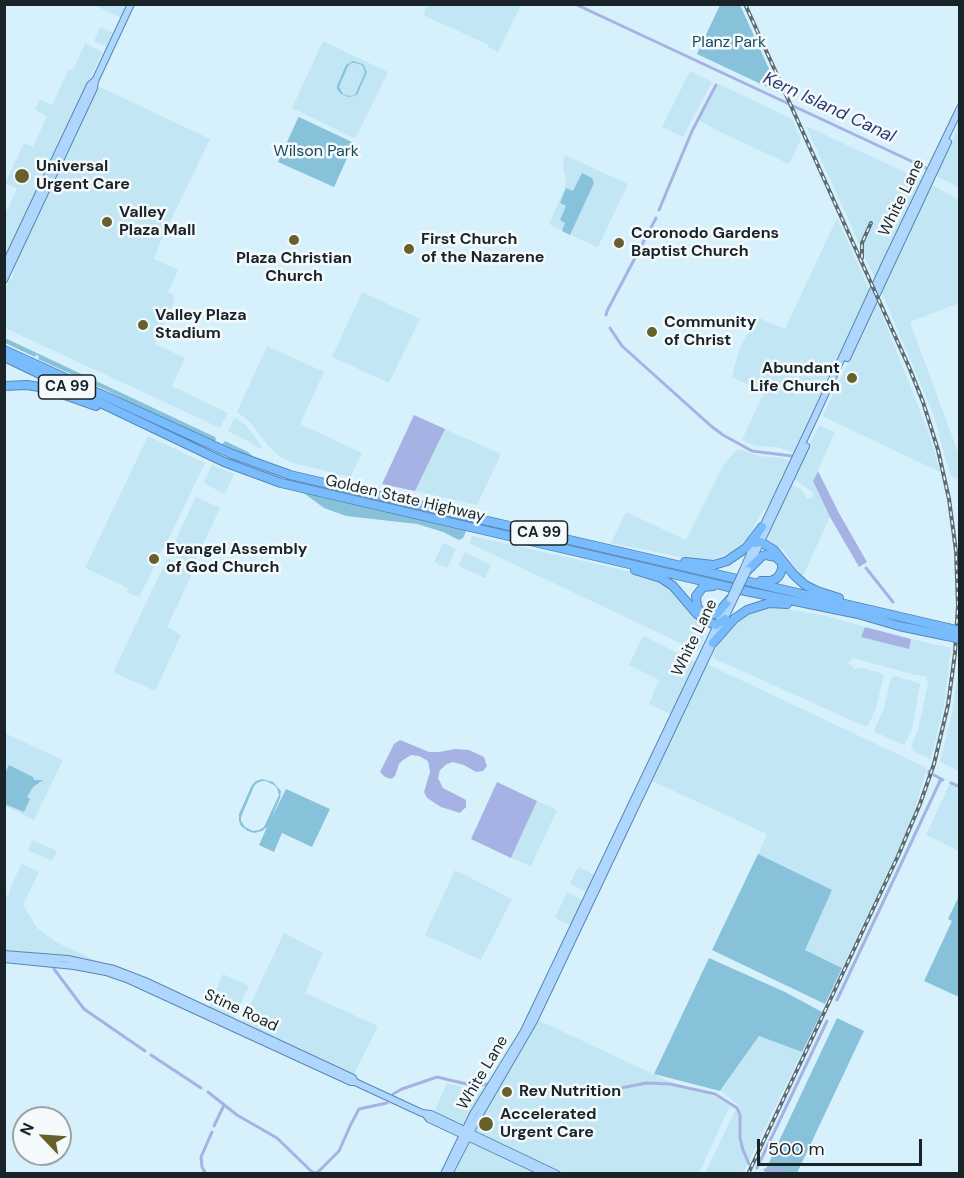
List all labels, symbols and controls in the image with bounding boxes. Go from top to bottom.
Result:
park label: Planz Park [692,33,766,53]
water label: Kern Island Canal [760,68,898,148]
park label: Wilson Park [273,142,359,162]
street label: White Lane [875,156,929,240]
place label: Universal Urgent Care [36,157,130,195]
marker: Universal Urgent Care [13,167,31,185]
place label: Valley Plaza Mall [119,203,196,241]
marker: Valley Plaza Mall [100,215,114,229]
place label: Coronodo Gardens Baptist Church [631,224,779,262]
place label: First Church of the Nazarene [421,230,544,268]
marker: Plaza Christian Church [287,233,301,247]
marker: Coronodo Gardens Baptist Church [612,236,626,250]
marker: First Church of the Nazarene [402,242,416,256]
place label: Plaza Christian Church [236,249,352,287]
place label: Valley Plaza Stadium [155,306,247,344]
place label: Community of Christ [664,313,756,351]
marker: Valley Plaza Stadium [136,318,150,332]
marker: Community of Christ [645,325,659,339]
place label: Abundant Life Church [750,359,840,397]
marker: Abundant Life Church [845,371,859,385]
road number: CA 99 [38,375,96,399]
street label: Golden State Highway [323,471,487,527]
road number: CA 99 [510,521,568,545]
place label: Evangel Assembly of God Church [166,540,307,578]
marker: Evangel Assembly of God Church [147,552,161,566]
street label: White Lane [668,596,722,680]
street label: Stine Road [201,986,281,1036]
street label: White Lane [453,1032,513,1114]
place label: Rev Nutrition [519,1082,621,1102]
marker: Rev Nutrition [500,1085,514,1099]
place label: Accelerated Urgent Care [500,1105,597,1143]
north arrow [12,1106,72,1166]
marker: Accelerated Urgent Care [477,1115,495,1133]
text: N [15,1119,39,1139]
scale bar [760,1127,925,1165]
text: 500 m [768,1137,824,1161]

